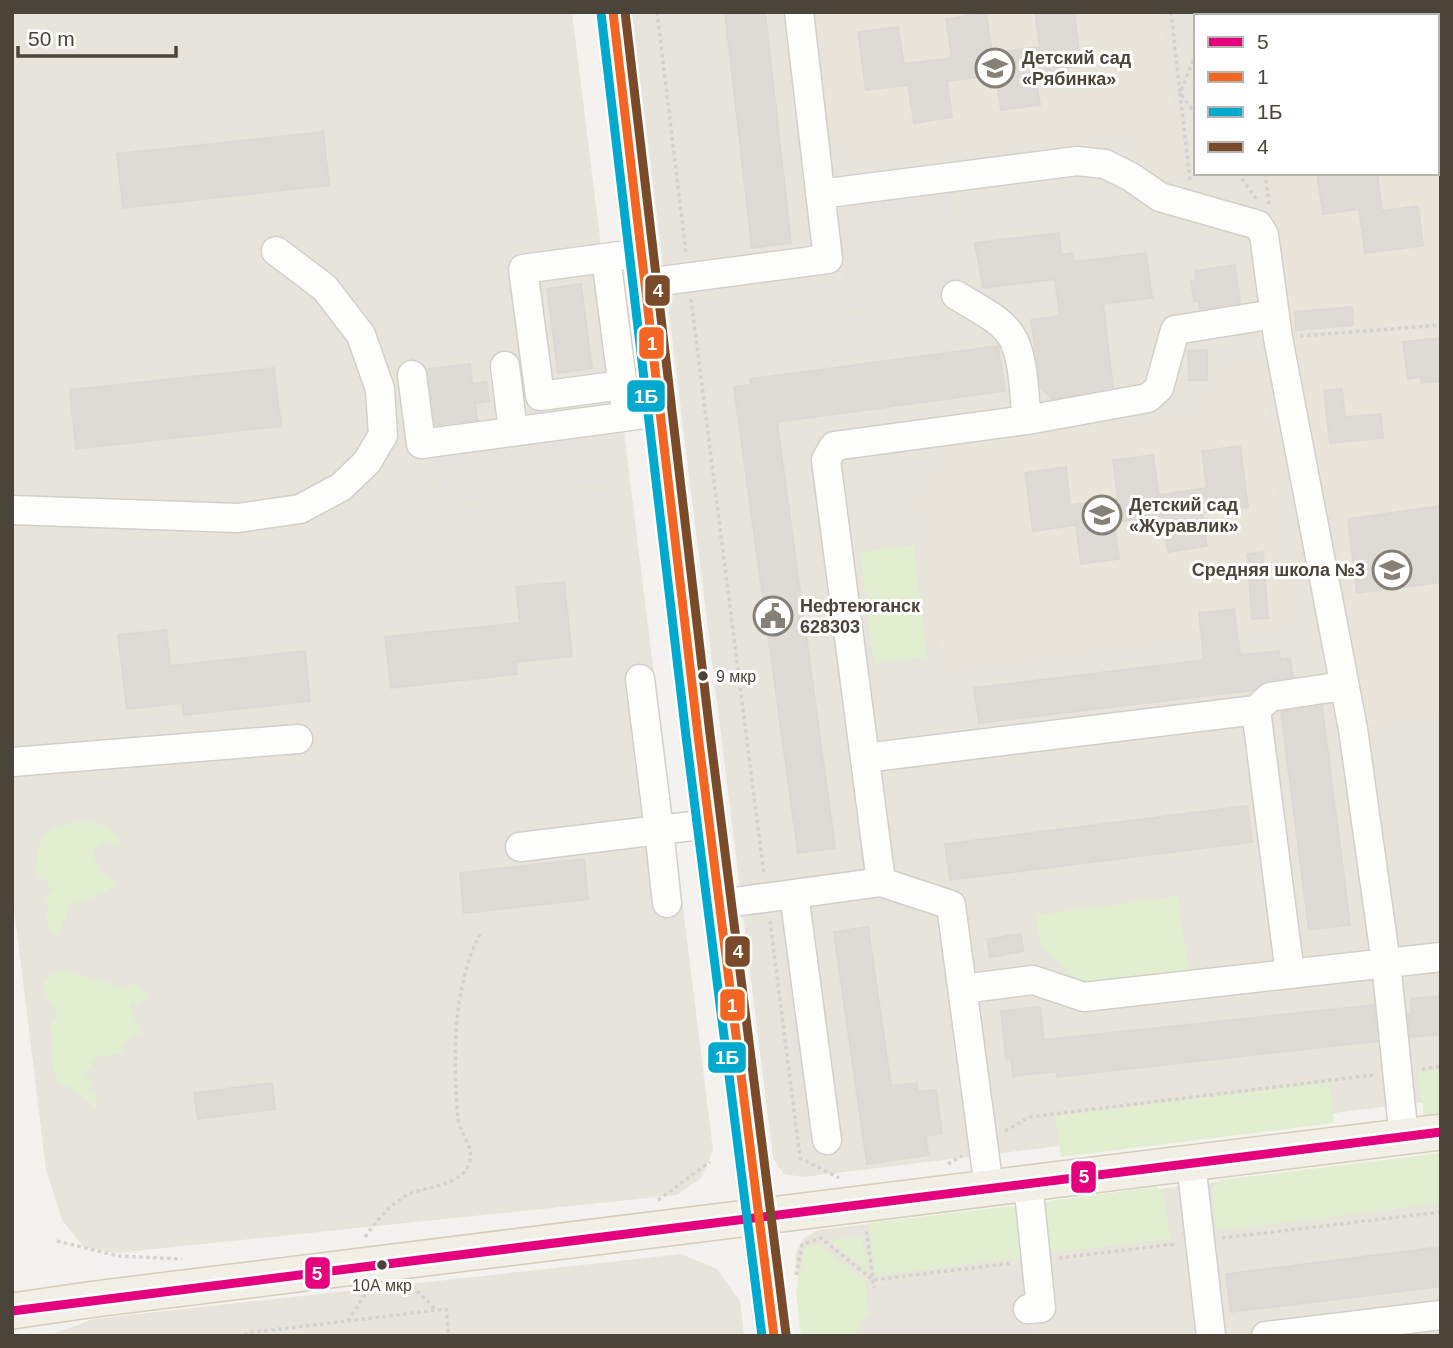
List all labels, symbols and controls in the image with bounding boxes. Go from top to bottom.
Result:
scale bar [18,14,175,58]
legend [1194,14,1439,175]
text: 50 m [28,27,75,50]
text: 5 [1257,30,1269,53]
school or university icon: Детский сад «Рябинка» [974,47,1016,89]
place label: Детский сад «Рябинка» [1022,48,1132,89]
text: 1 [1257,65,1269,88]
text: 1Б [1257,100,1282,123]
text: 4 [1257,135,1269,158]
line badge: 4 [644,274,671,307]
text: 4 [653,280,664,301]
line badge: 1 [638,326,665,360]
text: 1 [647,333,658,354]
line badge: 1Б [626,379,666,413]
text: 1Б [634,386,658,407]
school or university icon: Детский сад «Журавлик» [1081,494,1123,536]
place label: Детский сад «Журавлик» [1129,495,1239,536]
school or university icon: Средняя школа №3 [1371,549,1413,591]
place label: Средняя школа №3 [1192,560,1365,580]
public building icon: Нефтеюганск 628303 [752,595,794,637]
place label: Нефтеюганск 628303 [800,596,921,637]
place label: 9 мкр [716,668,756,685]
marker: 9 мкр [696,669,710,683]
line badge: 4 [724,935,751,968]
text: 4 [733,941,744,962]
line badge: 1 [719,988,746,1022]
text: 1 [727,995,738,1016]
line badge: 1Б [707,1041,747,1074]
text: 1Б [715,1047,739,1068]
line badge: 5 [1070,1160,1097,1194]
text: 5 [1079,1166,1090,1187]
line badge: 5 [304,1256,331,1290]
marker: 10А мкр [375,1258,389,1272]
text: 5 [312,1263,323,1284]
place label: 10А мкр [352,1277,412,1294]

